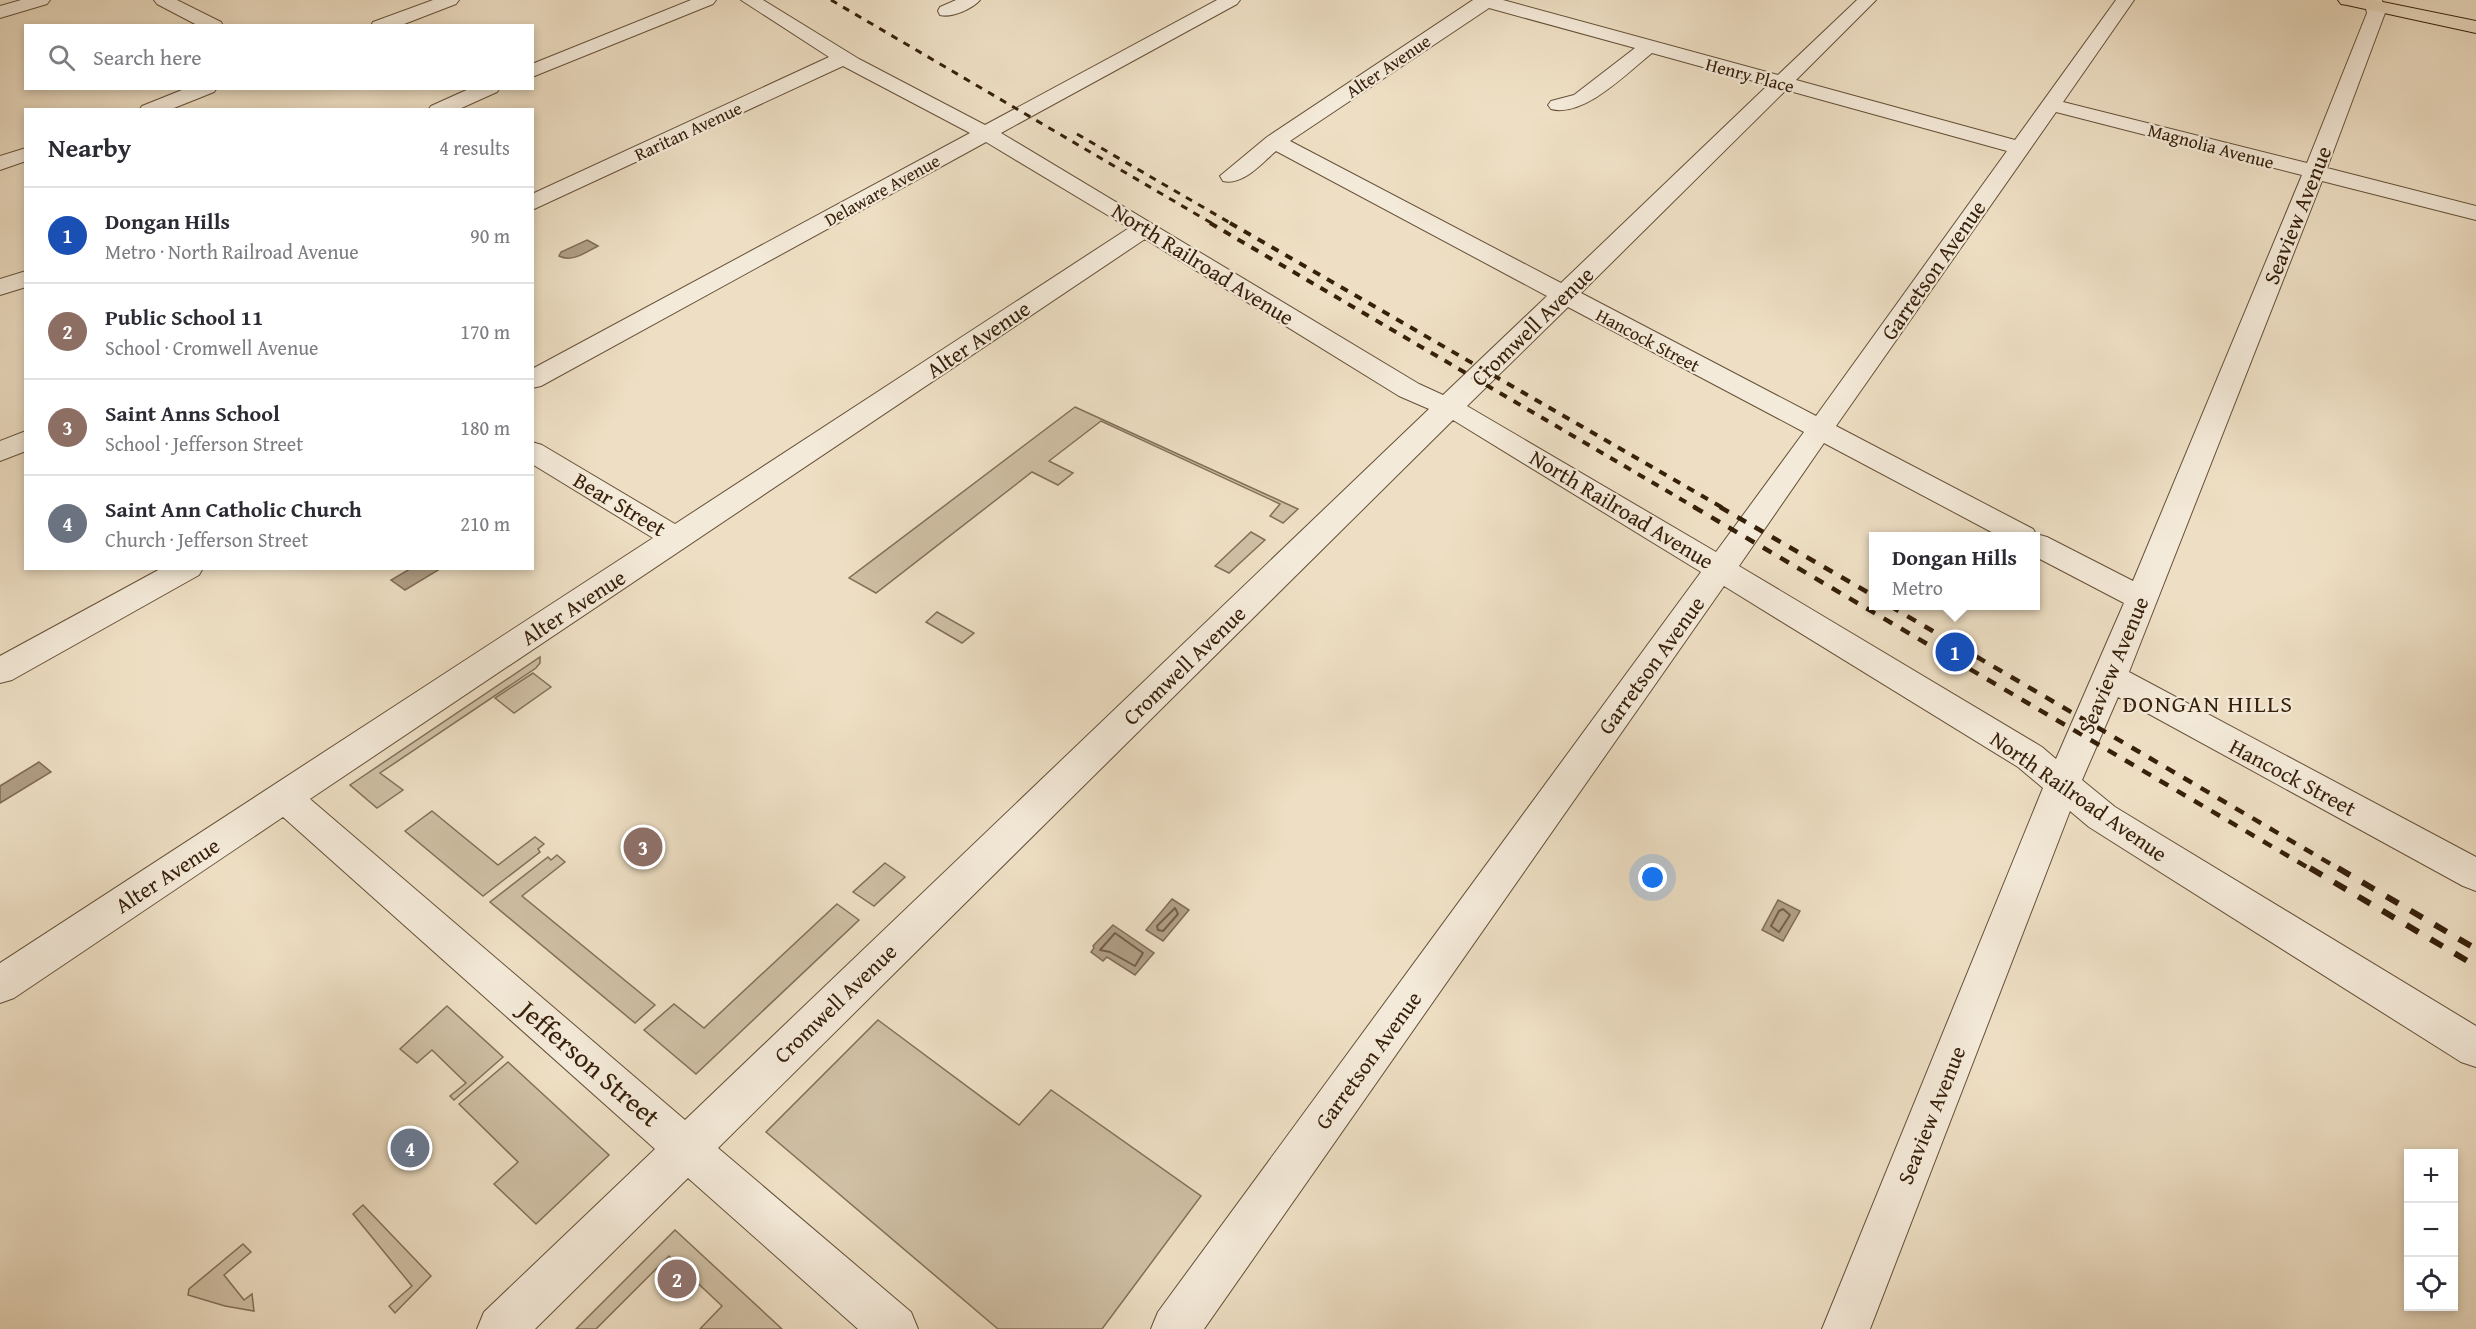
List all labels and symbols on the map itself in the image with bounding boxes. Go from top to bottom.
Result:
street label: Alter Avenue [1340,28,1436,104]
street label: Henry Place [1703,50,1797,100]
street label: Raritan Avenue [630,94,746,168]
street label: Magnolia Avenue [2145,116,2277,176]
street label: Seaview Avenue [2255,141,2339,289]
street label: Delaware Avenue [819,147,945,233]
street label: Garretson Avenue [1873,194,1993,346]
street label: North Railroad Avenue [1106,195,1300,333]
street label: Cromwell Avenue [1463,259,1601,393]
street label: Alter Avenue [920,292,1036,386]
street label: Hancock Street [1591,301,1705,379]
street label: North Railroad Avenue [1524,441,1720,577]
street label: Bear Street [568,464,672,544]
street label: Alter Avenue [514,561,632,653]
street label: Garretson Avenue [1590,589,1712,741]
street label: Seaview Avenue [2070,591,2156,739]
street label: Cromwell Avenue [1115,598,1253,732]
pin: 1 [1936,630,1974,674]
district label: DONGAN HILLS [2123,686,2293,721]
street label: North Railroad Avenue [1984,723,2174,869]
street label: Hancock Street [2224,730,2362,824]
pin: 3 [624,824,662,870]
street label: Alter Avenue [108,829,226,921]
your location [1638,863,1667,892]
street label: Cromwell Avenue [766,936,904,1070]
street label: Garretson Avenue [1307,984,1429,1136]
street label: Jefferson Street [508,988,670,1136]
street label: Seaview Avenue [1889,1041,1973,1189]
pin: 4 [390,1126,430,1170]
pin: 2 [658,1256,696,1302]

